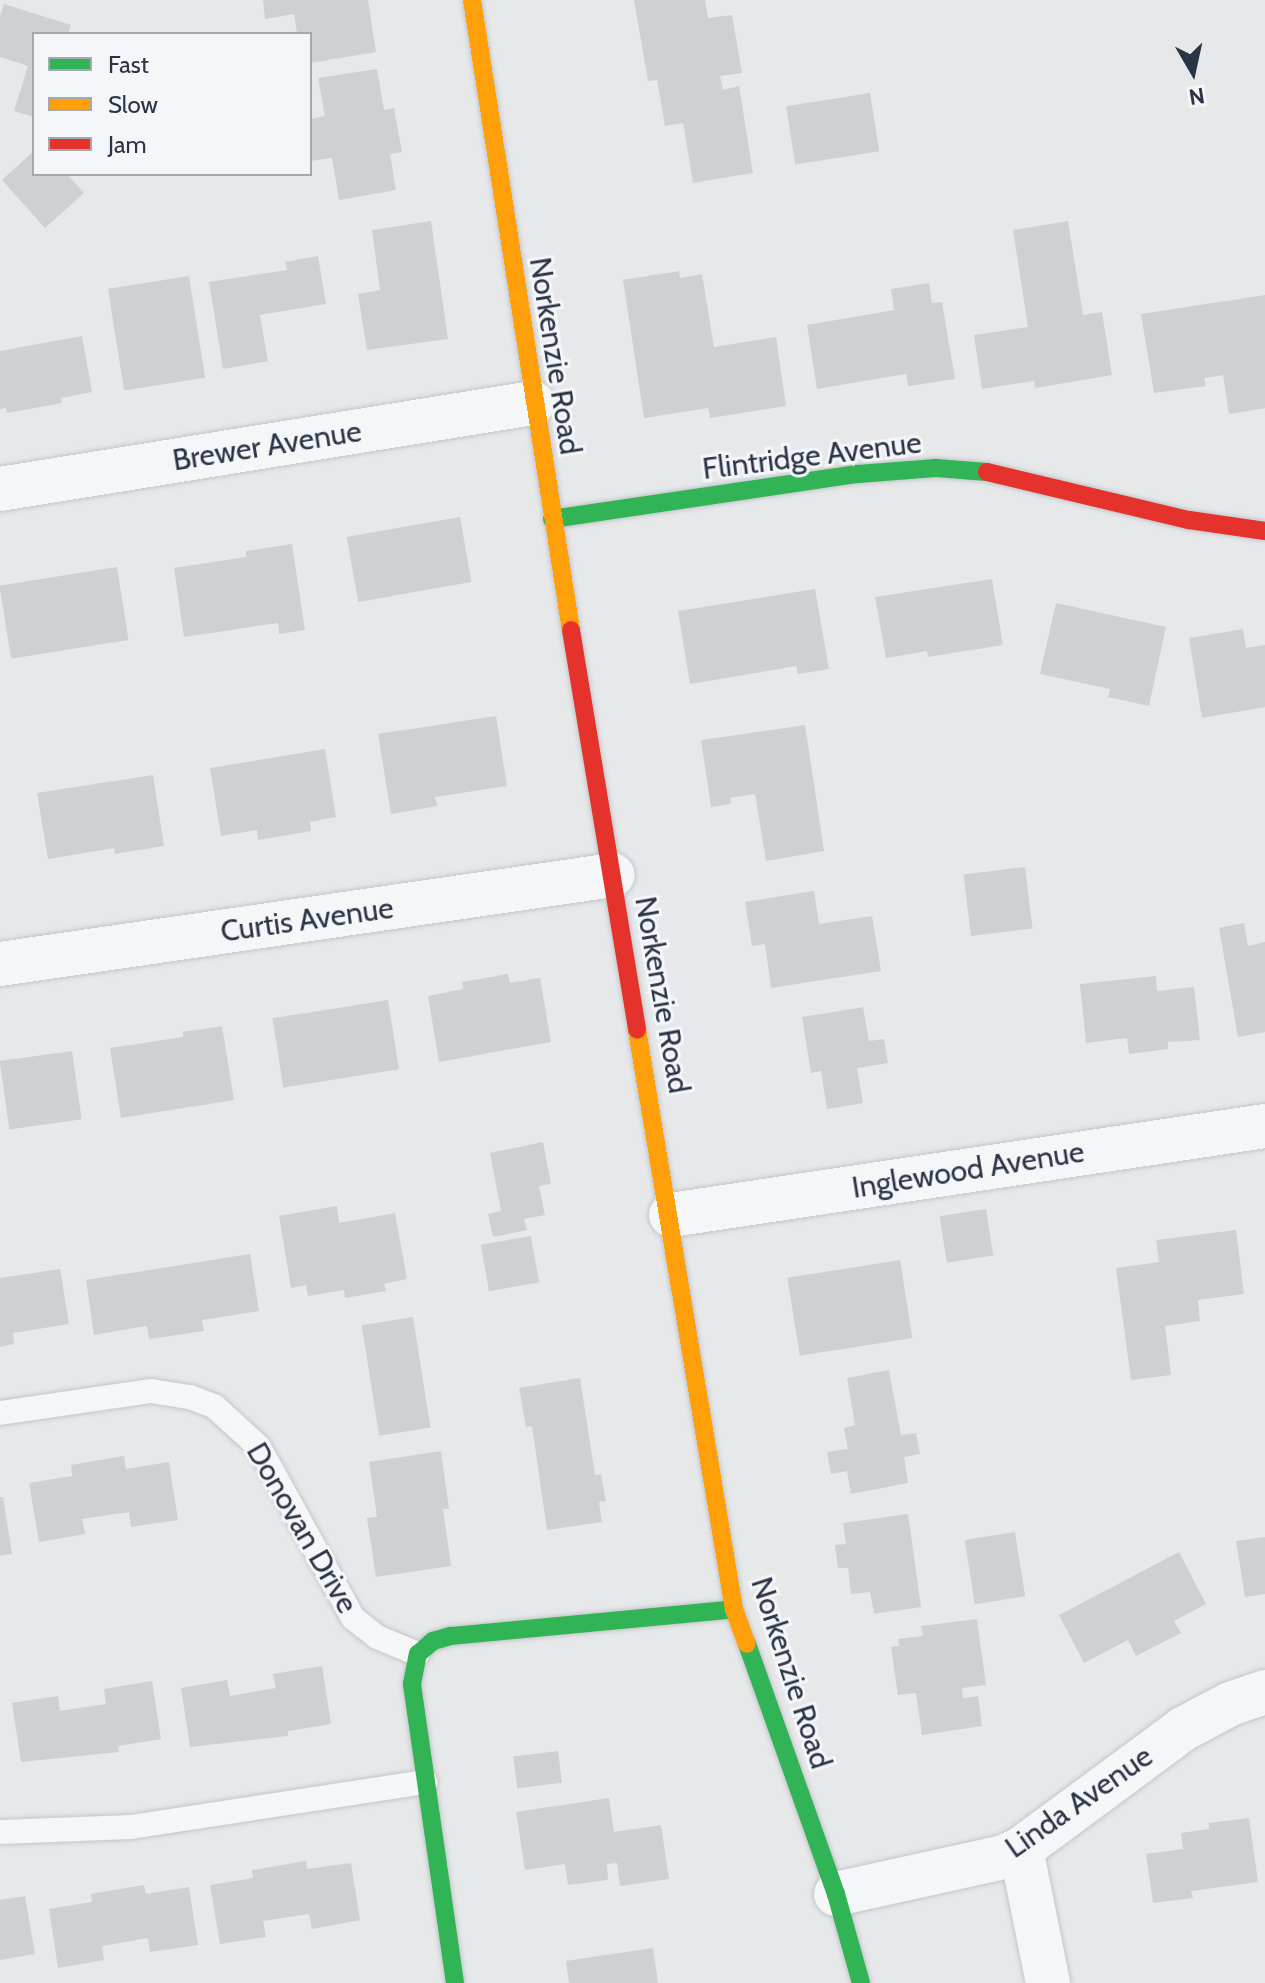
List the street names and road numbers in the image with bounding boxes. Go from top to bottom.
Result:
street label: Norkenzie Road [522,255,588,457]
street label: Brewer Avenue [170,413,364,479]
street label: Flintridge Avenue [700,425,924,487]
street label: Curtis Avenue [218,890,396,950]
street label: Norkenzie Road [627,894,697,1096]
street label: Inglewood Avenue [849,1134,1087,1206]
street label: Donovan Drive [239,1436,365,1620]
street label: Norkenzie Road [743,1573,839,1773]
street label: Linda Avenue [999,1738,1159,1866]

